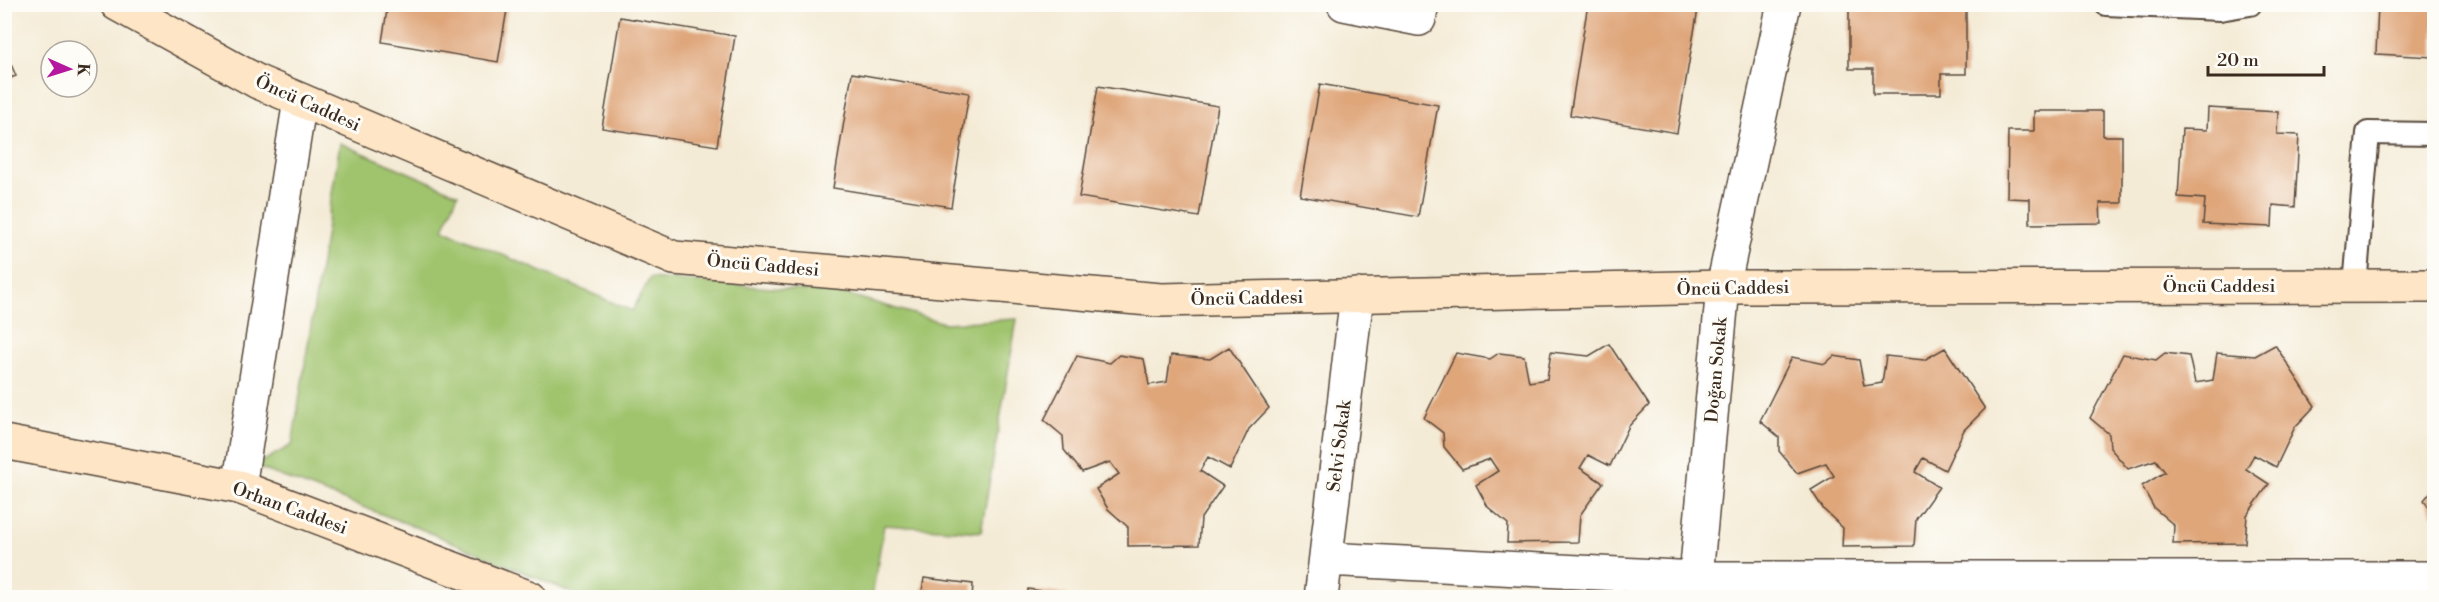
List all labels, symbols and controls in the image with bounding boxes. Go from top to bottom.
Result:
north arrow [39,39,99,99]
scale bar [2208,39,2324,77]
text: 20 m [2217,49,2259,72]
text: K [73,63,93,78]
street label: Öncü Caddesi [252,70,364,137]
street label: Öncü Caddesi [706,249,820,282]
street label: Öncü Caddesi [2163,275,2275,298]
street label: Öncü Caddesi [1676,276,1790,301]
street label: Öncü Caddesi [1190,286,1304,311]
street label: Doğan Sokak [1700,315,1733,424]
street label: Selvi Sokak [1322,397,1357,493]
street label: Orhan Caddesi [229,477,351,540]

